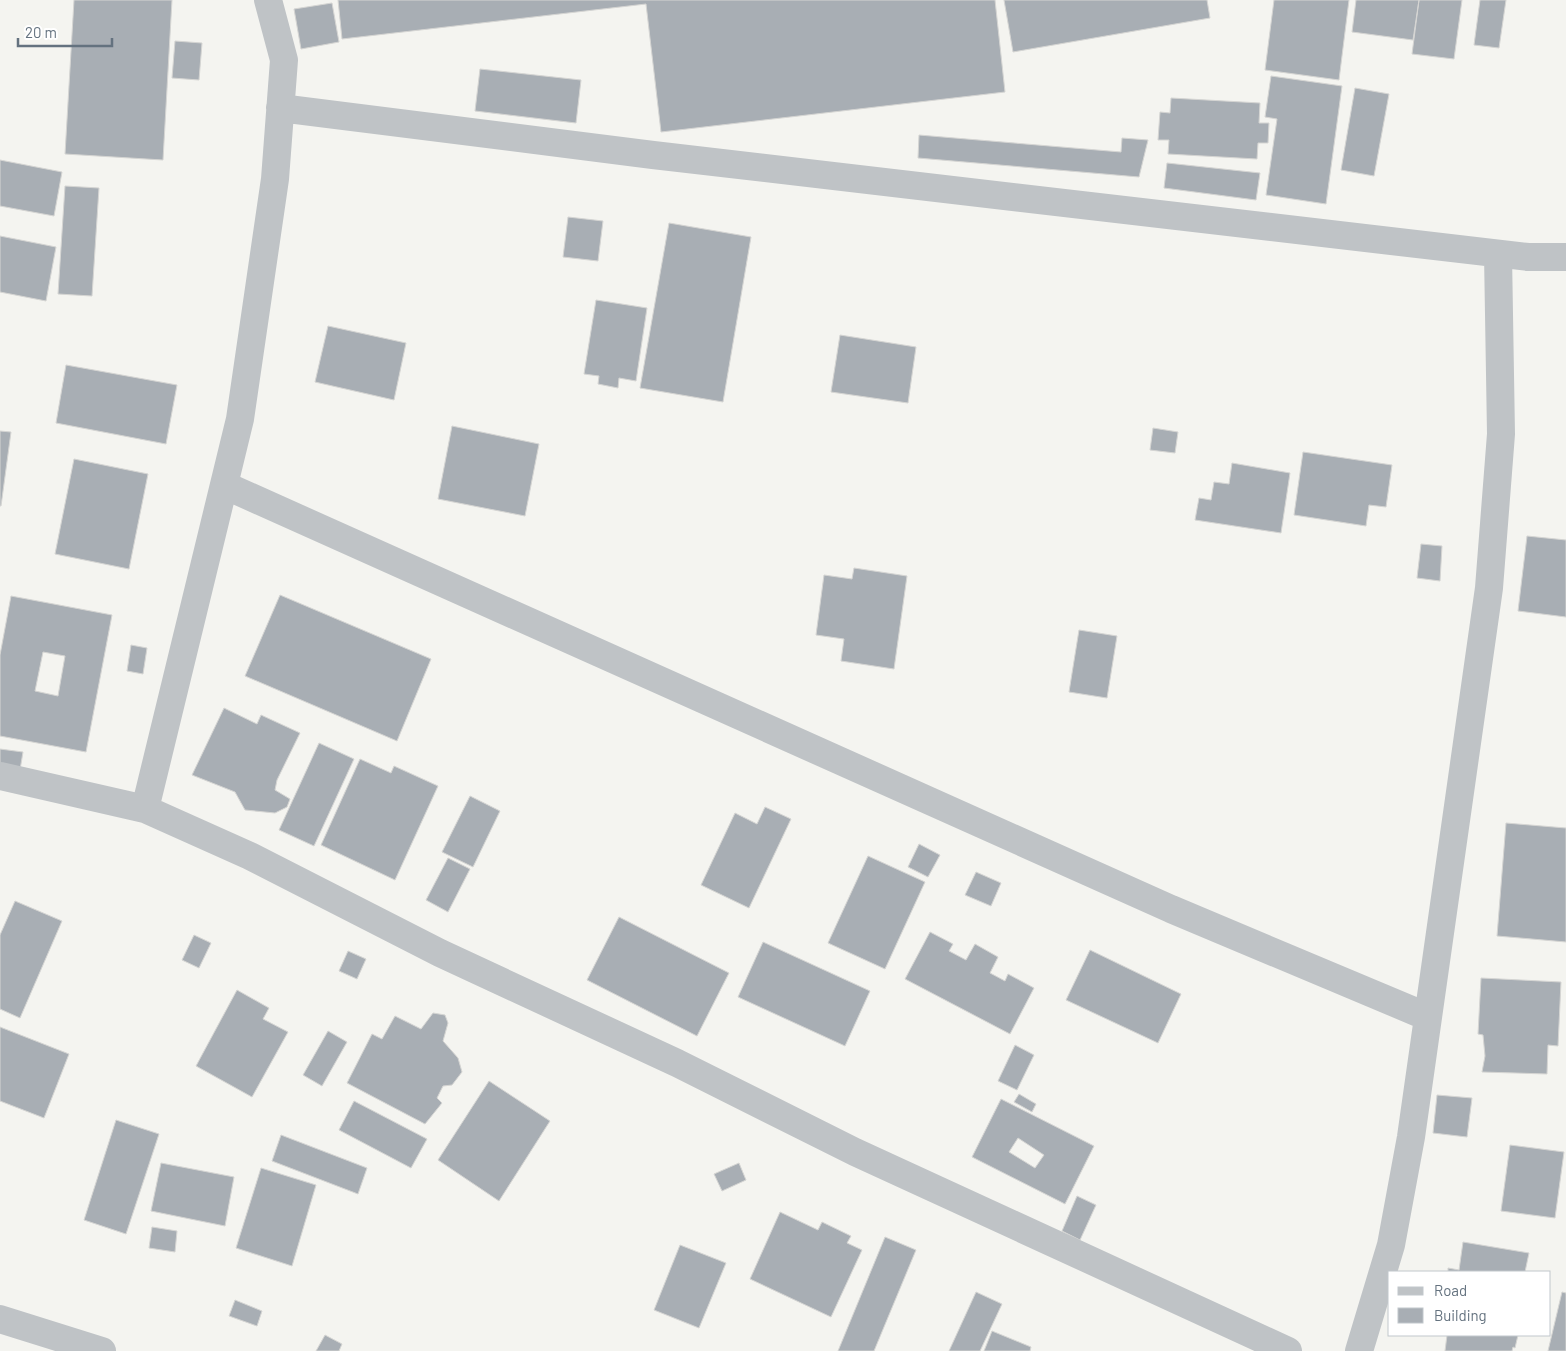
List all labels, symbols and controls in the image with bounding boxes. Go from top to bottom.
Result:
scale bar [18,15,111,47]
text: 20 m [25,23,57,41]
legend [1388,1271,1551,1336]
text: Road [1434,1281,1467,1299]
text: Building [1434,1306,1487,1324]

